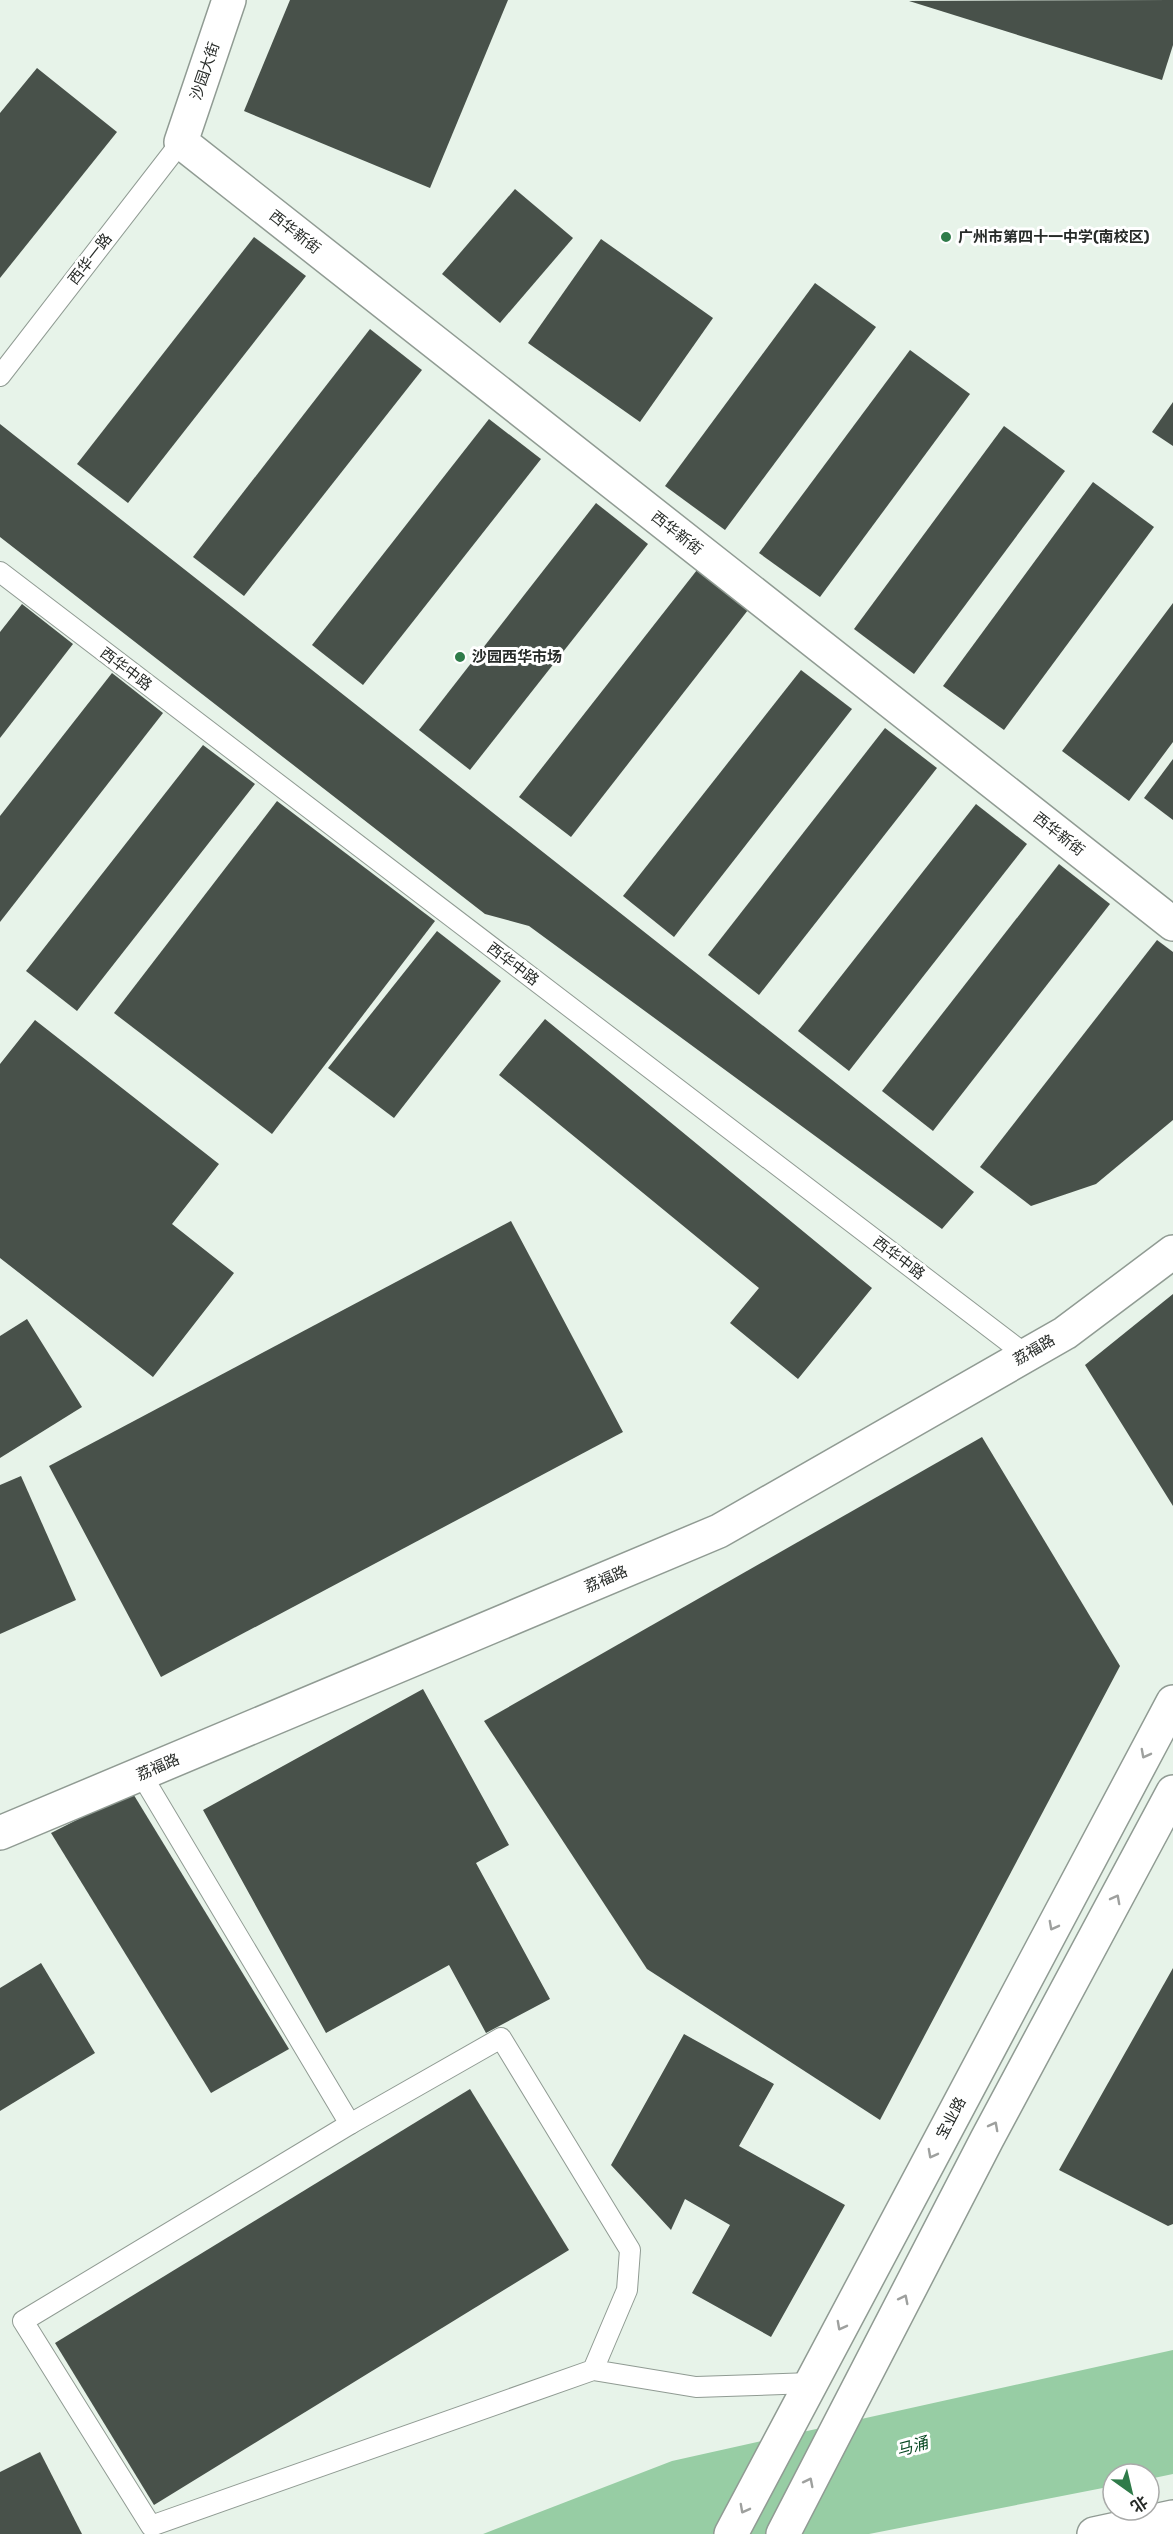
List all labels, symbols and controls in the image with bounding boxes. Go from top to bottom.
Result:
street label: 沙园大街 [187,40,223,102]
street label: 西华新街 [266,206,324,258]
place label: 广州市第四十一中学(南校区) [958,228,1150,246]
street label: 西华一路 [64,230,116,288]
marker: 广州市第四十一中学(南校区) [939,230,953,244]
street label: 西华新街 [648,507,706,559]
street label: 西华中路 [97,644,155,694]
place label: 沙园西华市场 [472,648,562,666]
marker: 沙园西华市场 [453,650,467,664]
street label: 西华新街 [1030,808,1088,860]
street label: 西华中路 [484,939,542,989]
street label: 西华中路 [870,1233,928,1283]
street label: 荔福路 [1010,1331,1058,1369]
street label: 荔福路 [582,1562,630,1596]
one-way arrow [1141,1748,1152,1758]
street label: 荔福路 [134,1750,182,1784]
one-way arrow [1109,1895,1120,1905]
one-way arrow [1049,1919,1060,1930]
street label: 宝业路 [932,2094,970,2142]
one-way arrow [987,2122,998,2133]
one-way arrow [928,2147,939,2158]
one-way arrow [897,2295,908,2306]
one-way arrow [837,2320,848,2330]
water label: 马涌 [894,2432,932,2460]
north arrow [1101,2462,1161,2522]
one-way arrow [802,2477,814,2488]
text: 北 [1127,2492,1151,2516]
one-way arrow [740,2503,751,2513]

